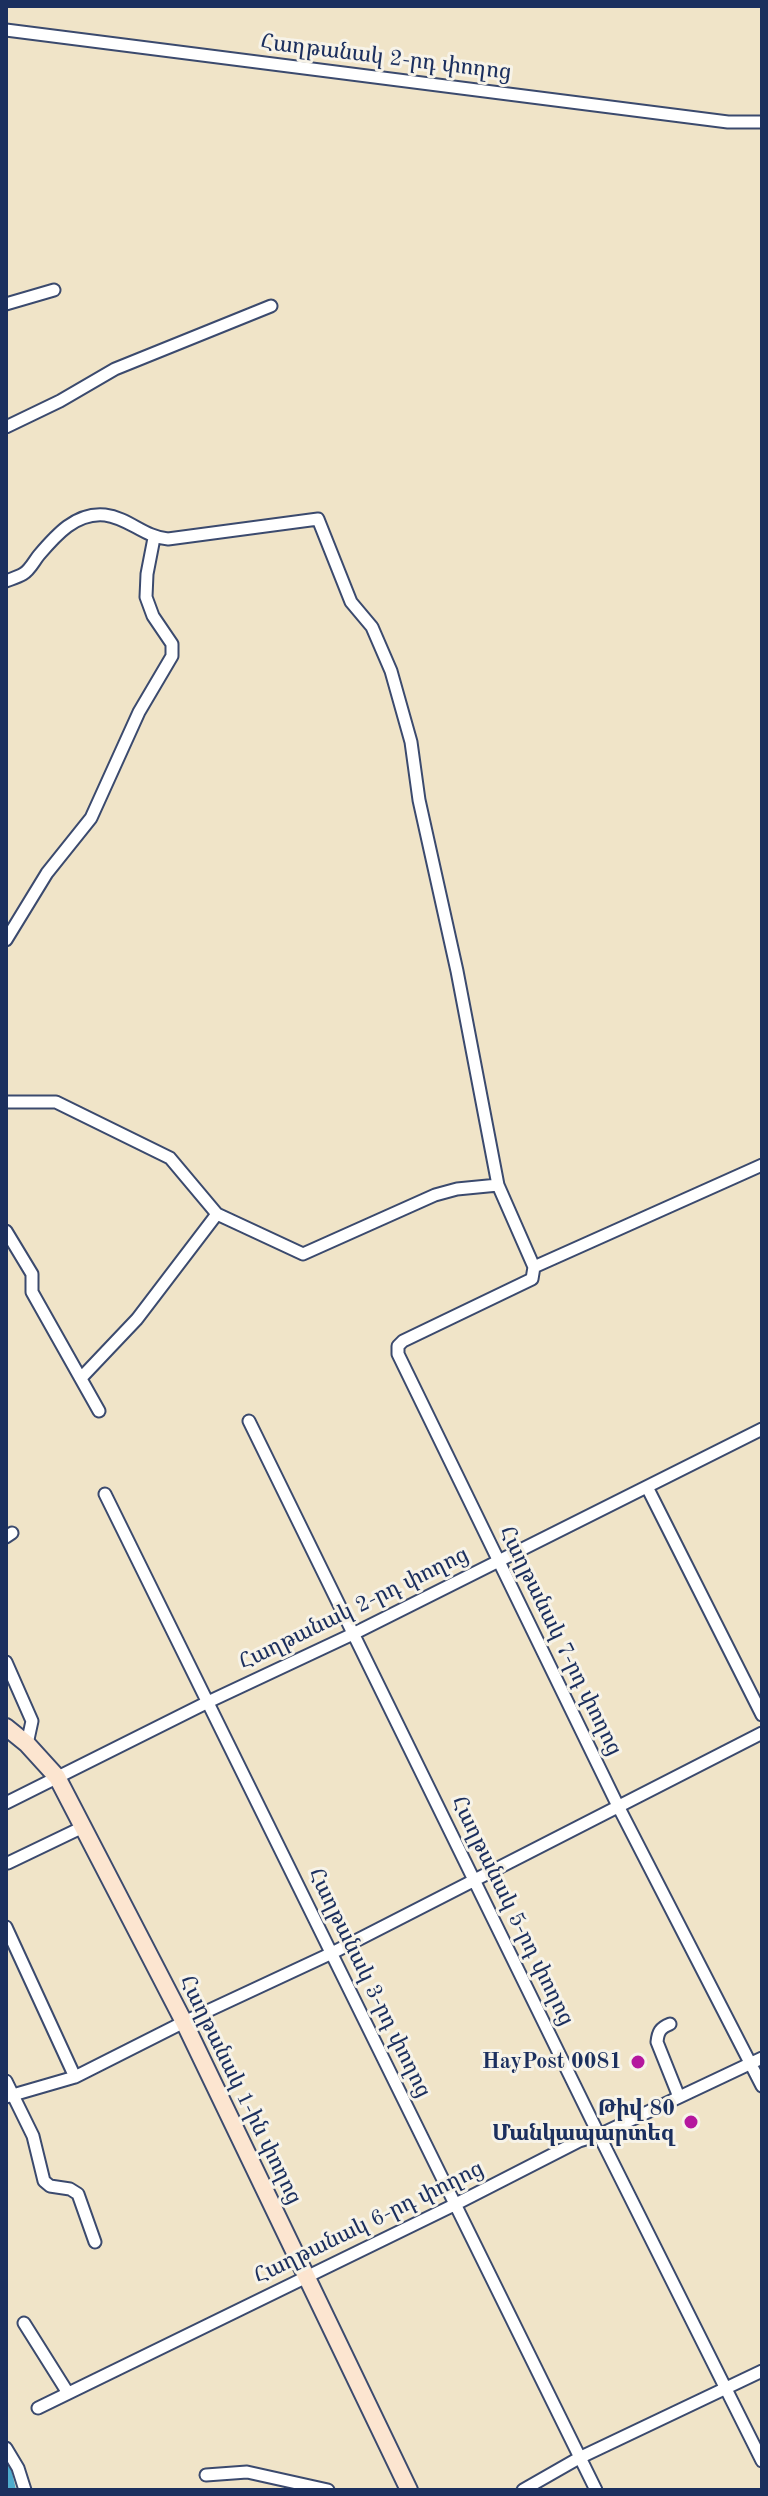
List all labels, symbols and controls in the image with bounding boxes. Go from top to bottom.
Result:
street label: Հաղթանակ 2-րդ փողոց [259,30,513,86]
street label: Հաղթանակ 7-րդ փողոց [493,1522,627,1760]
street label: Հաղթանակ 2-րդ փողոց [235,1542,473,1676]
street label: Հաղթանակ 5-րդ փողոց [445,1792,579,2030]
street label: Հաղթանակ 3-րդ փողոց [302,1864,436,2102]
street label: Հաղթանակ 1-ին փողոց [173,1971,307,2209]
place label: HayPost 0081 [482,2049,622,2075]
marker: HayPost 0081 [629,2053,647,2071]
place label: Թիվ 80 Մանկապարտեզ [492,2096,675,2148]
marker: Թիվ 80 Մանկապարտեզ [682,2113,700,2131]
street label: Հաղթանակ 6-րդ փողոց [250,2156,488,2290]

